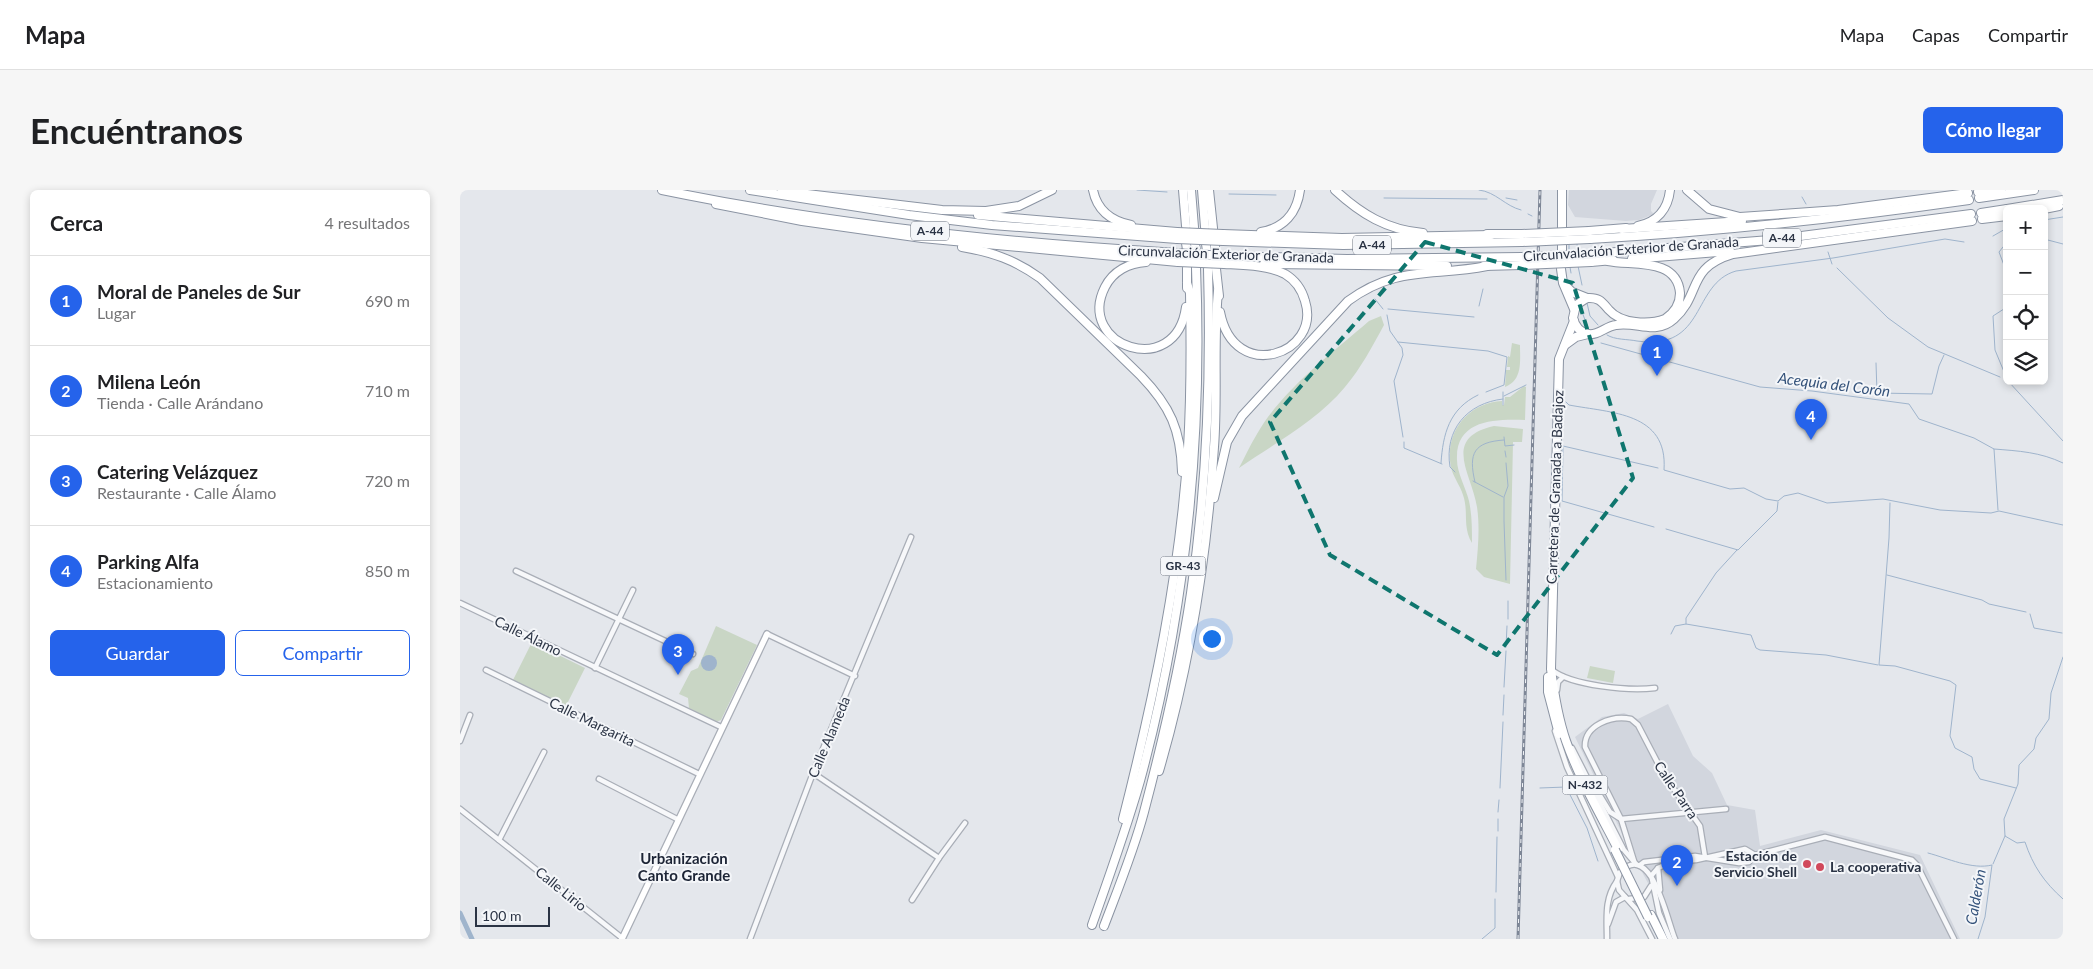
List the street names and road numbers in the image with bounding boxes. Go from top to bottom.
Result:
road number: A-44 [911,221,949,240]
road number: A-44 [1763,228,1801,248]
street label: Circunvalación Exterior de Granada [1523,232,1739,265]
road number: A-44 [1353,236,1391,254]
street label: Circunvalación Exterior de Granada [1118,241,1334,266]
street label: Carretera de Granada a Badajoz [1543,390,1566,584]
road number: GR-43 [1160,556,1206,576]
street label: Calle Álamo [492,612,565,659]
street label: Calle Margarita [547,693,638,750]
street label: Calle Alameda [804,693,853,780]
street label: Calle Parra [1651,758,1702,822]
road number: N-432 [1562,776,1608,794]
street label: Calle Lirio [532,863,590,914]

